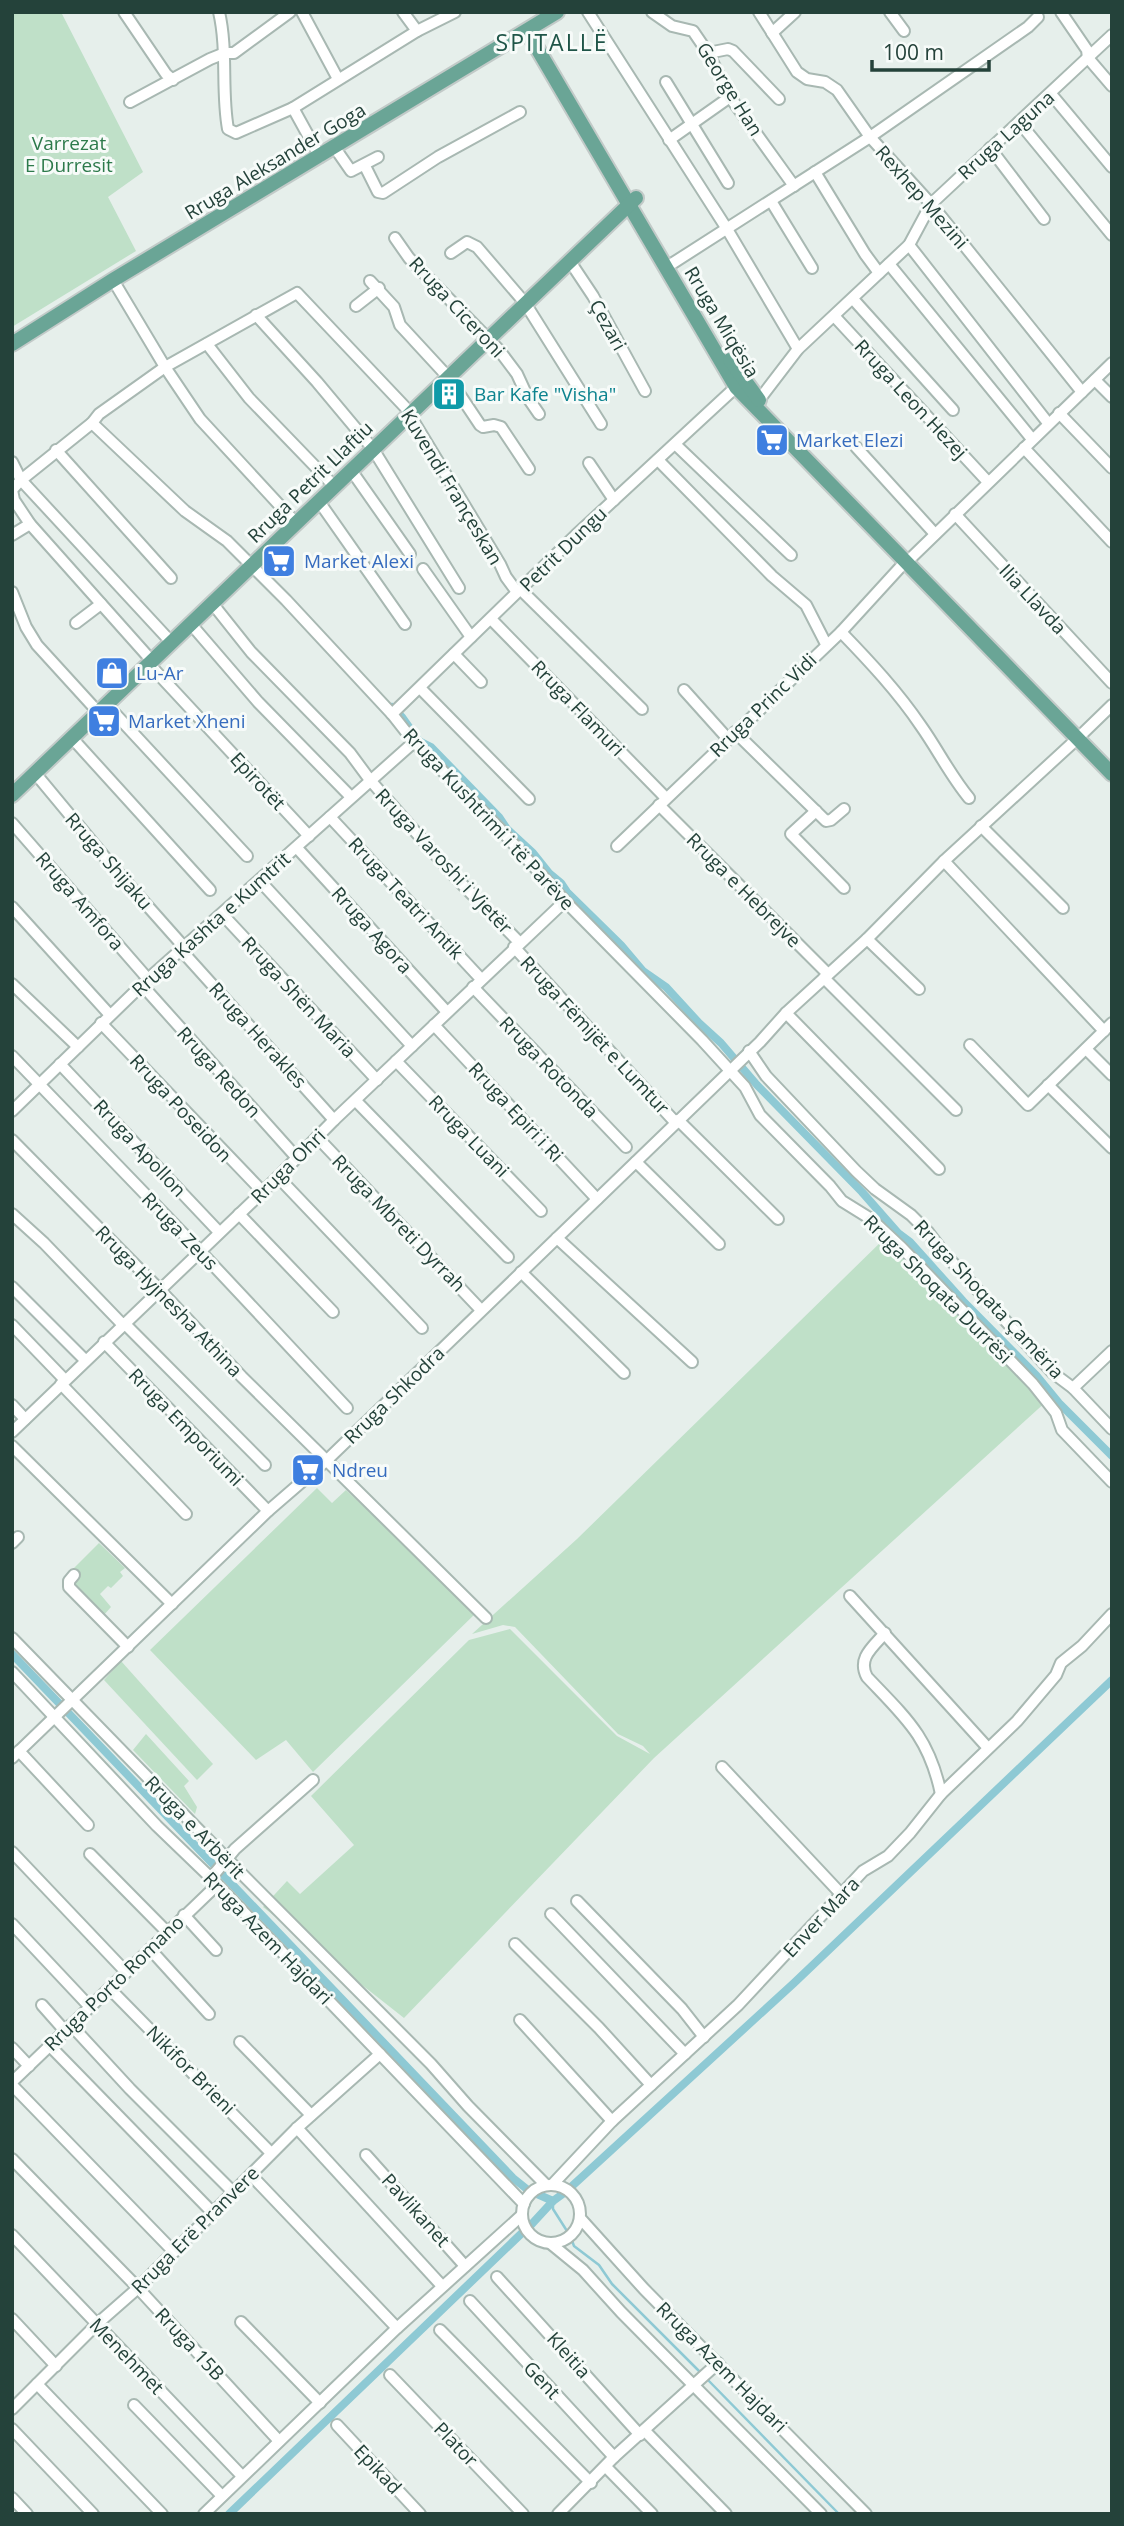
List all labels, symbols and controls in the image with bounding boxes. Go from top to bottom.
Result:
district label: SPITALLË [496,26,608,58]
scale bar [872,28,989,72]
street label: George Han [691,37,769,141]
text: 100 m [883,38,944,66]
street label: Rruga Laguna [952,85,1060,185]
street label: Rruga Aleksander Goga [180,97,370,225]
park label: Varrezat E Durresit [25,130,113,178]
street label: Rexhep Mezini [870,140,974,254]
street label: Rruga Ciceroni [403,251,511,363]
street label: Rruga Miqësia [679,261,765,383]
street label: Çezari [583,295,633,355]
street label: Rruga Leon Hezej [849,334,973,464]
building icon: Bar Kafe "Visha" [430,375,468,413]
place label: Bar Kafe "Visha" [474,381,616,407]
street label: Kuvendi Françeskan [395,404,509,570]
street label: Rruga Petrit Llaftiu [242,415,378,549]
supermarket icon: Market Elezi [753,421,791,459]
place label: Market Elezi [796,427,904,453]
street label: Petrit Dungu [514,501,612,597]
supermarket icon: Market Alexi [260,542,298,580]
place label: Market Alexi [304,548,414,574]
street label: Ilia Llavda [994,558,1072,640]
street label: Rruga Princ Vidi [704,647,822,763]
shop icon: Lu-Ar [93,654,131,692]
street label: Rruga Flamuri [526,654,630,762]
place label: Lu-Ar [136,660,184,686]
supermarket icon: Market Xheni [85,702,123,740]
place label: Market Xheni [128,708,246,734]
street label: Rruga Kushtrimi i të Parëve [398,722,580,916]
street label: Epirotët [224,746,292,816]
street label: Rruga Varoshi i Vjetër [370,783,519,940]
street label: Rruga Shijaku [60,807,158,915]
street label: Rruga e Hebrejve [681,827,807,953]
street label: Rruga Teatri Antik [343,831,469,965]
street label: Rruga Amfora [30,846,130,956]
street label: Rruga Kashta e Kumtrit [126,846,296,1002]
street label: Rruga Agora [326,881,418,979]
street label: Rruga Shën Maria [236,931,362,1063]
street label: Rruga Fëmijët e Lumtur [515,950,676,1120]
street label: Rruga Herakles [203,976,313,1094]
street label: Rruga Rotonda [494,1010,604,1124]
street label: Rruga Redon [171,1021,267,1123]
street label: Rruga Poseidon [124,1048,238,1168]
street label: Rruga Epiri i Ri [463,1056,569,1168]
street label: Rruga Luani [423,1089,515,1183]
street label: Rruga Apollon [88,1094,192,1202]
street label: Rruga Ohri [245,1123,331,1209]
street label: Rruga Mbreti Dyrrah [327,1149,471,1297]
street label: Rruga Zeus [136,1186,224,1276]
street label: Rruga Shoqata Durrësi [858,1209,1018,1369]
street label: Rruga Shoqata Çamëria [908,1214,1070,1384]
street label: Rruga Hyjnesha Athina [90,1220,248,1382]
street label: Rruga Shkodra [338,1340,450,1450]
street label: Rruga Emporiumi [123,1362,249,1492]
supermarket icon: Ndreu [289,1451,327,1489]
place label: Ndreu [332,1457,388,1483]
street label: Rruga e Arbërit [139,1770,251,1884]
street label: Rruga Azem Hajdari [198,1866,338,2010]
street label: Enver Mara [777,1871,865,1963]
street label: Rruga Porto Romano [38,1909,190,2057]
street label: Nikifor Brieni [141,2020,241,2120]
street label: Rruga Erë Pranvere [125,2160,265,2300]
street label: Pavlikanet [376,2168,456,2253]
street label: Rruga Azem Hajdari [651,2296,793,2438]
street label: Rruga 15B [149,2302,231,2386]
street label: Menehmet [84,2312,170,2400]
street label: Kleitia [541,2326,597,2384]
street label: Gent [518,2355,566,2405]
street label: Plator [428,2416,484,2472]
street label: Epikad [348,2439,408,2499]

